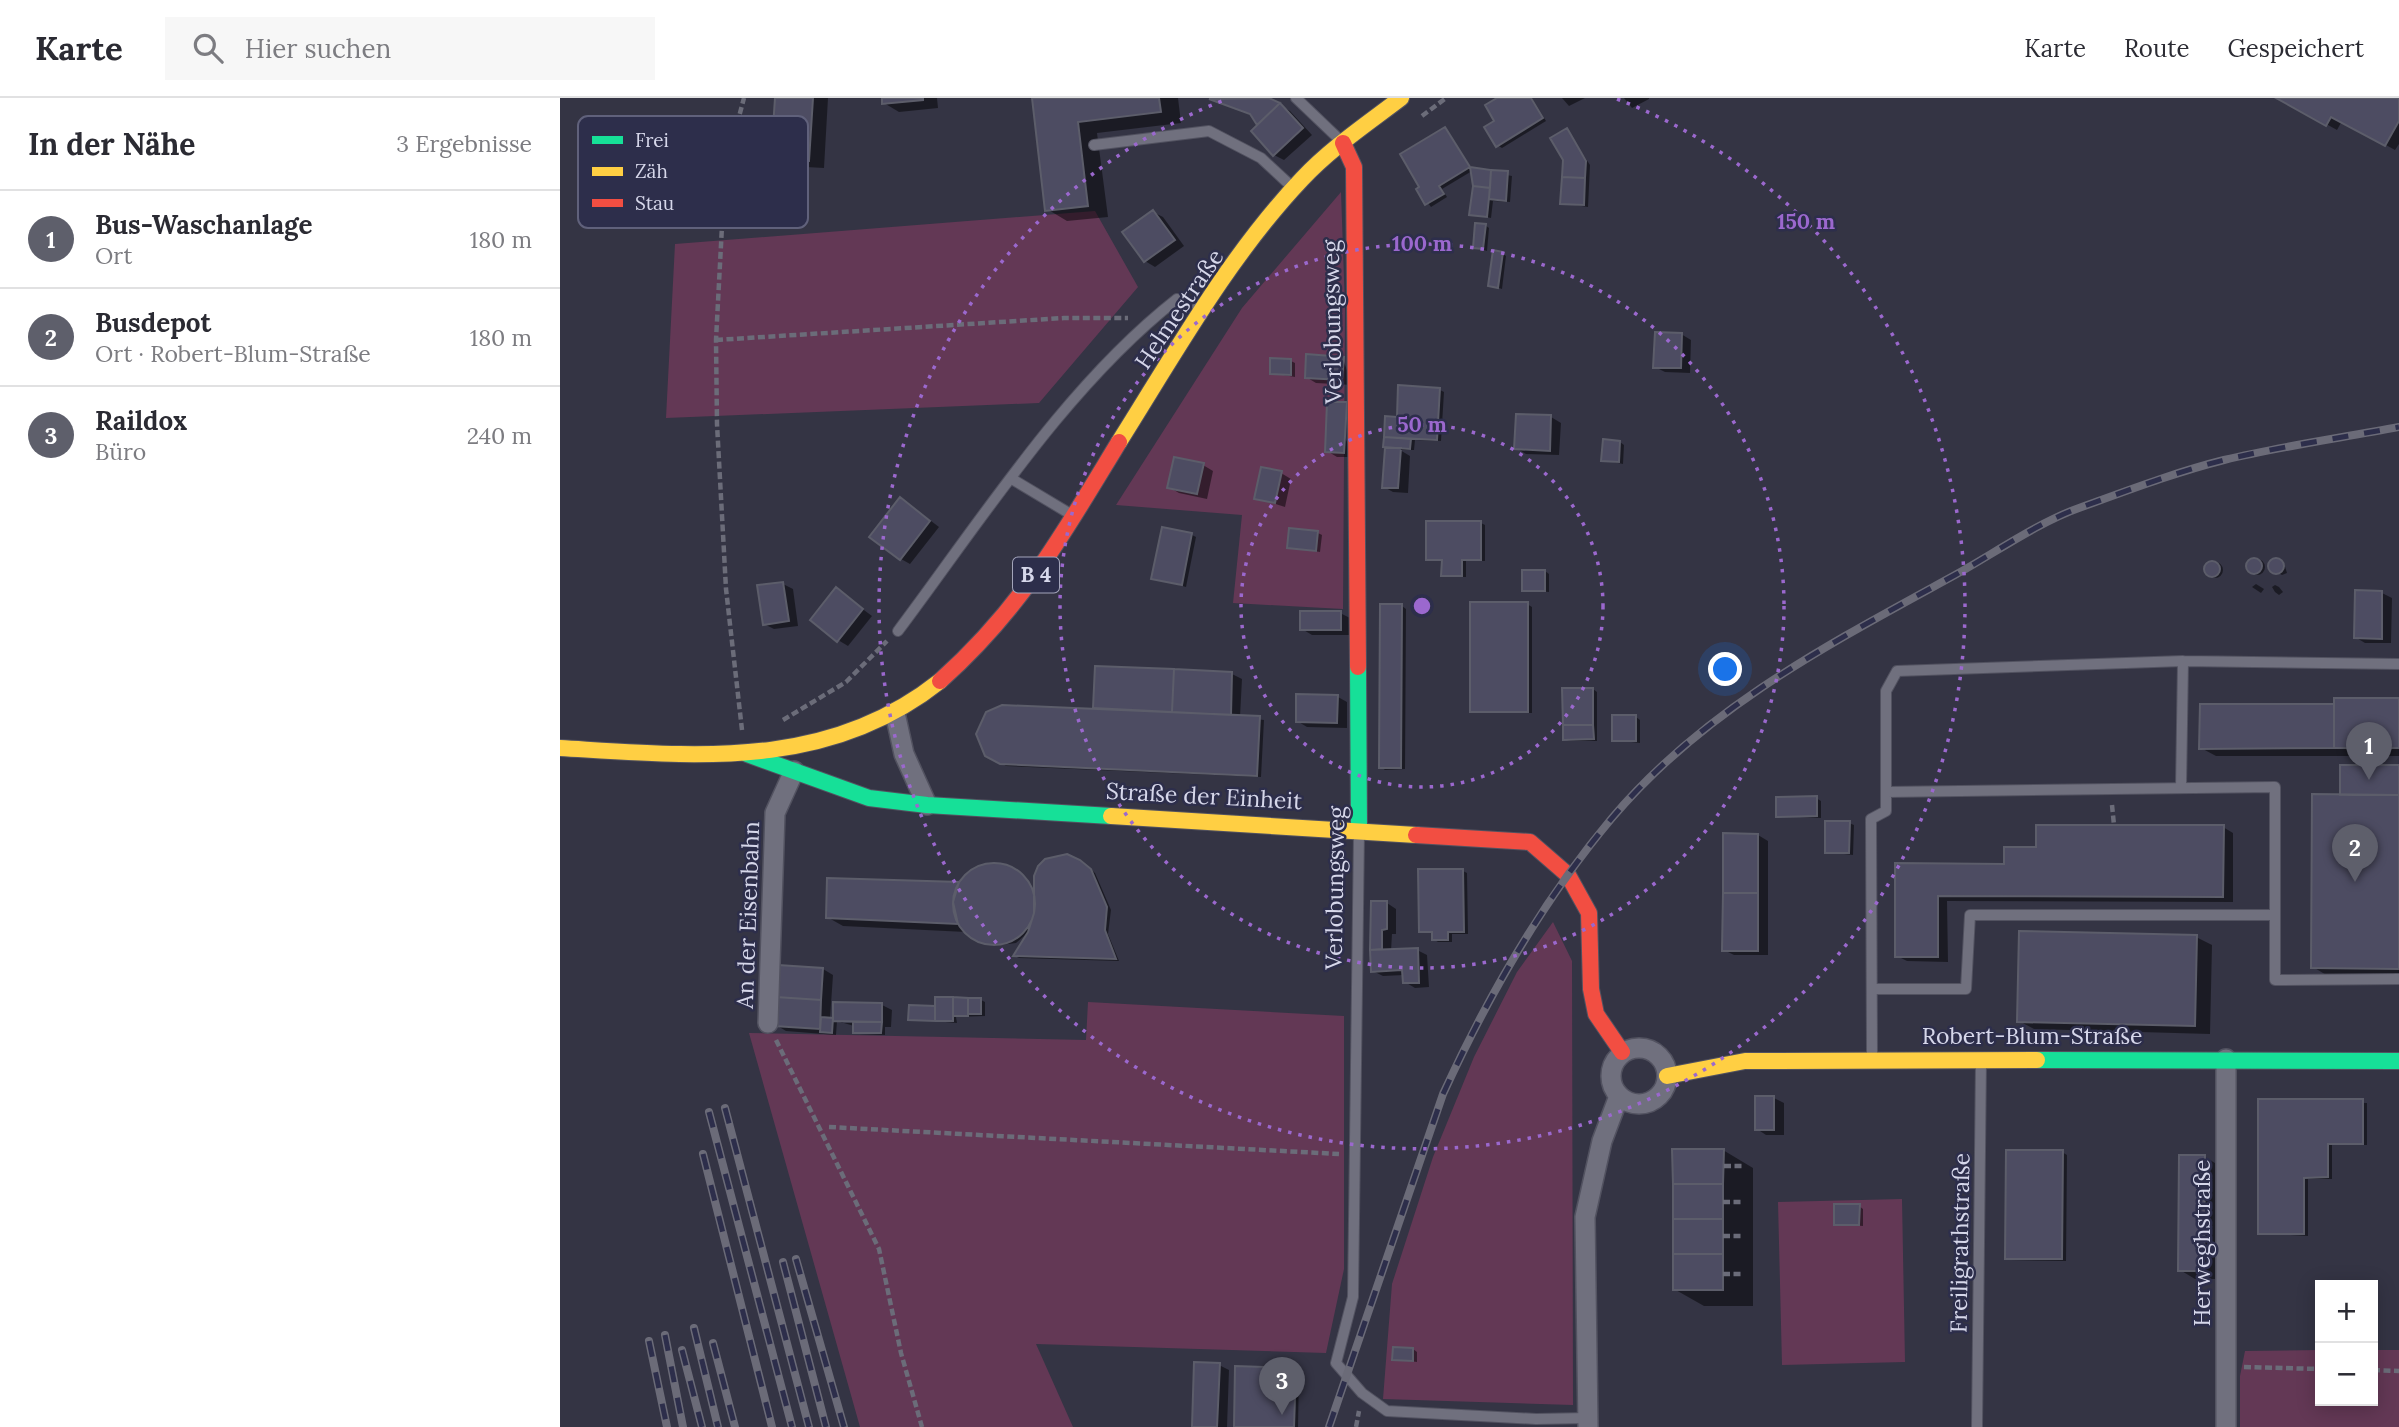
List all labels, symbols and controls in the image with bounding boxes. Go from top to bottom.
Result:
search box [165,17,655,80]
text: Karte [35,27,123,69]
icon: search [189,29,227,67]
text: Hier suchen [245,32,391,65]
text: Karte [2024,33,2086,64]
text: Route [2124,33,2190,64]
text: Gespeichert [2228,33,2364,64]
legend [578,116,808,228]
text: In der Nähe [28,125,196,163]
text: Frei [635,128,669,152]
text: 3 Ergebnisse [396,129,532,158]
text: Zäh [635,159,668,183]
text: Stau [635,191,674,215]
text: Bus-Waschanlage [95,208,312,241]
text: 150 m [1777,208,1835,235]
text: 1 [46,225,56,254]
text: 180 m [470,225,532,254]
text: 100 m [1392,230,1452,257]
street label: Verlobungsweg [1316,239,1347,405]
text: Ort [95,241,132,270]
street label: Helmestraße [1128,243,1229,374]
text: Busdepot [95,306,211,339]
text: 2 [45,323,57,352]
text: 180 m [470,323,532,352]
text: Ort · Robert-Blum-Straße [95,339,371,368]
text: Raildox [95,404,187,437]
text: 50 m [1397,411,1447,438]
text: 3 [45,421,57,450]
text: 240 m [467,421,532,450]
text: Büro [95,437,146,466]
road number: B 4 [1013,558,1059,592]
centre of rings [1410,594,1434,618]
your location [1708,652,1742,686]
pin: 1 [2346,722,2392,780]
street label: Straße der Einheit [1105,776,1303,815]
street label: Verlobungsweg [1319,805,1350,971]
street label: An der Eisenbahn [730,821,765,1010]
pin: 2 [2332,824,2378,882]
street label: Robert-Blum-Straße [1922,1021,2142,1050]
street label: Freiligrathstraße [1943,1153,1976,1333]
street label: Herweghstraße [2187,1159,2216,1327]
map controls [2315,1280,2378,1406]
button: + [2315,1280,2378,1343]
button: − [2315,1343,2378,1406]
pin: 3 [1259,1357,1305,1415]

